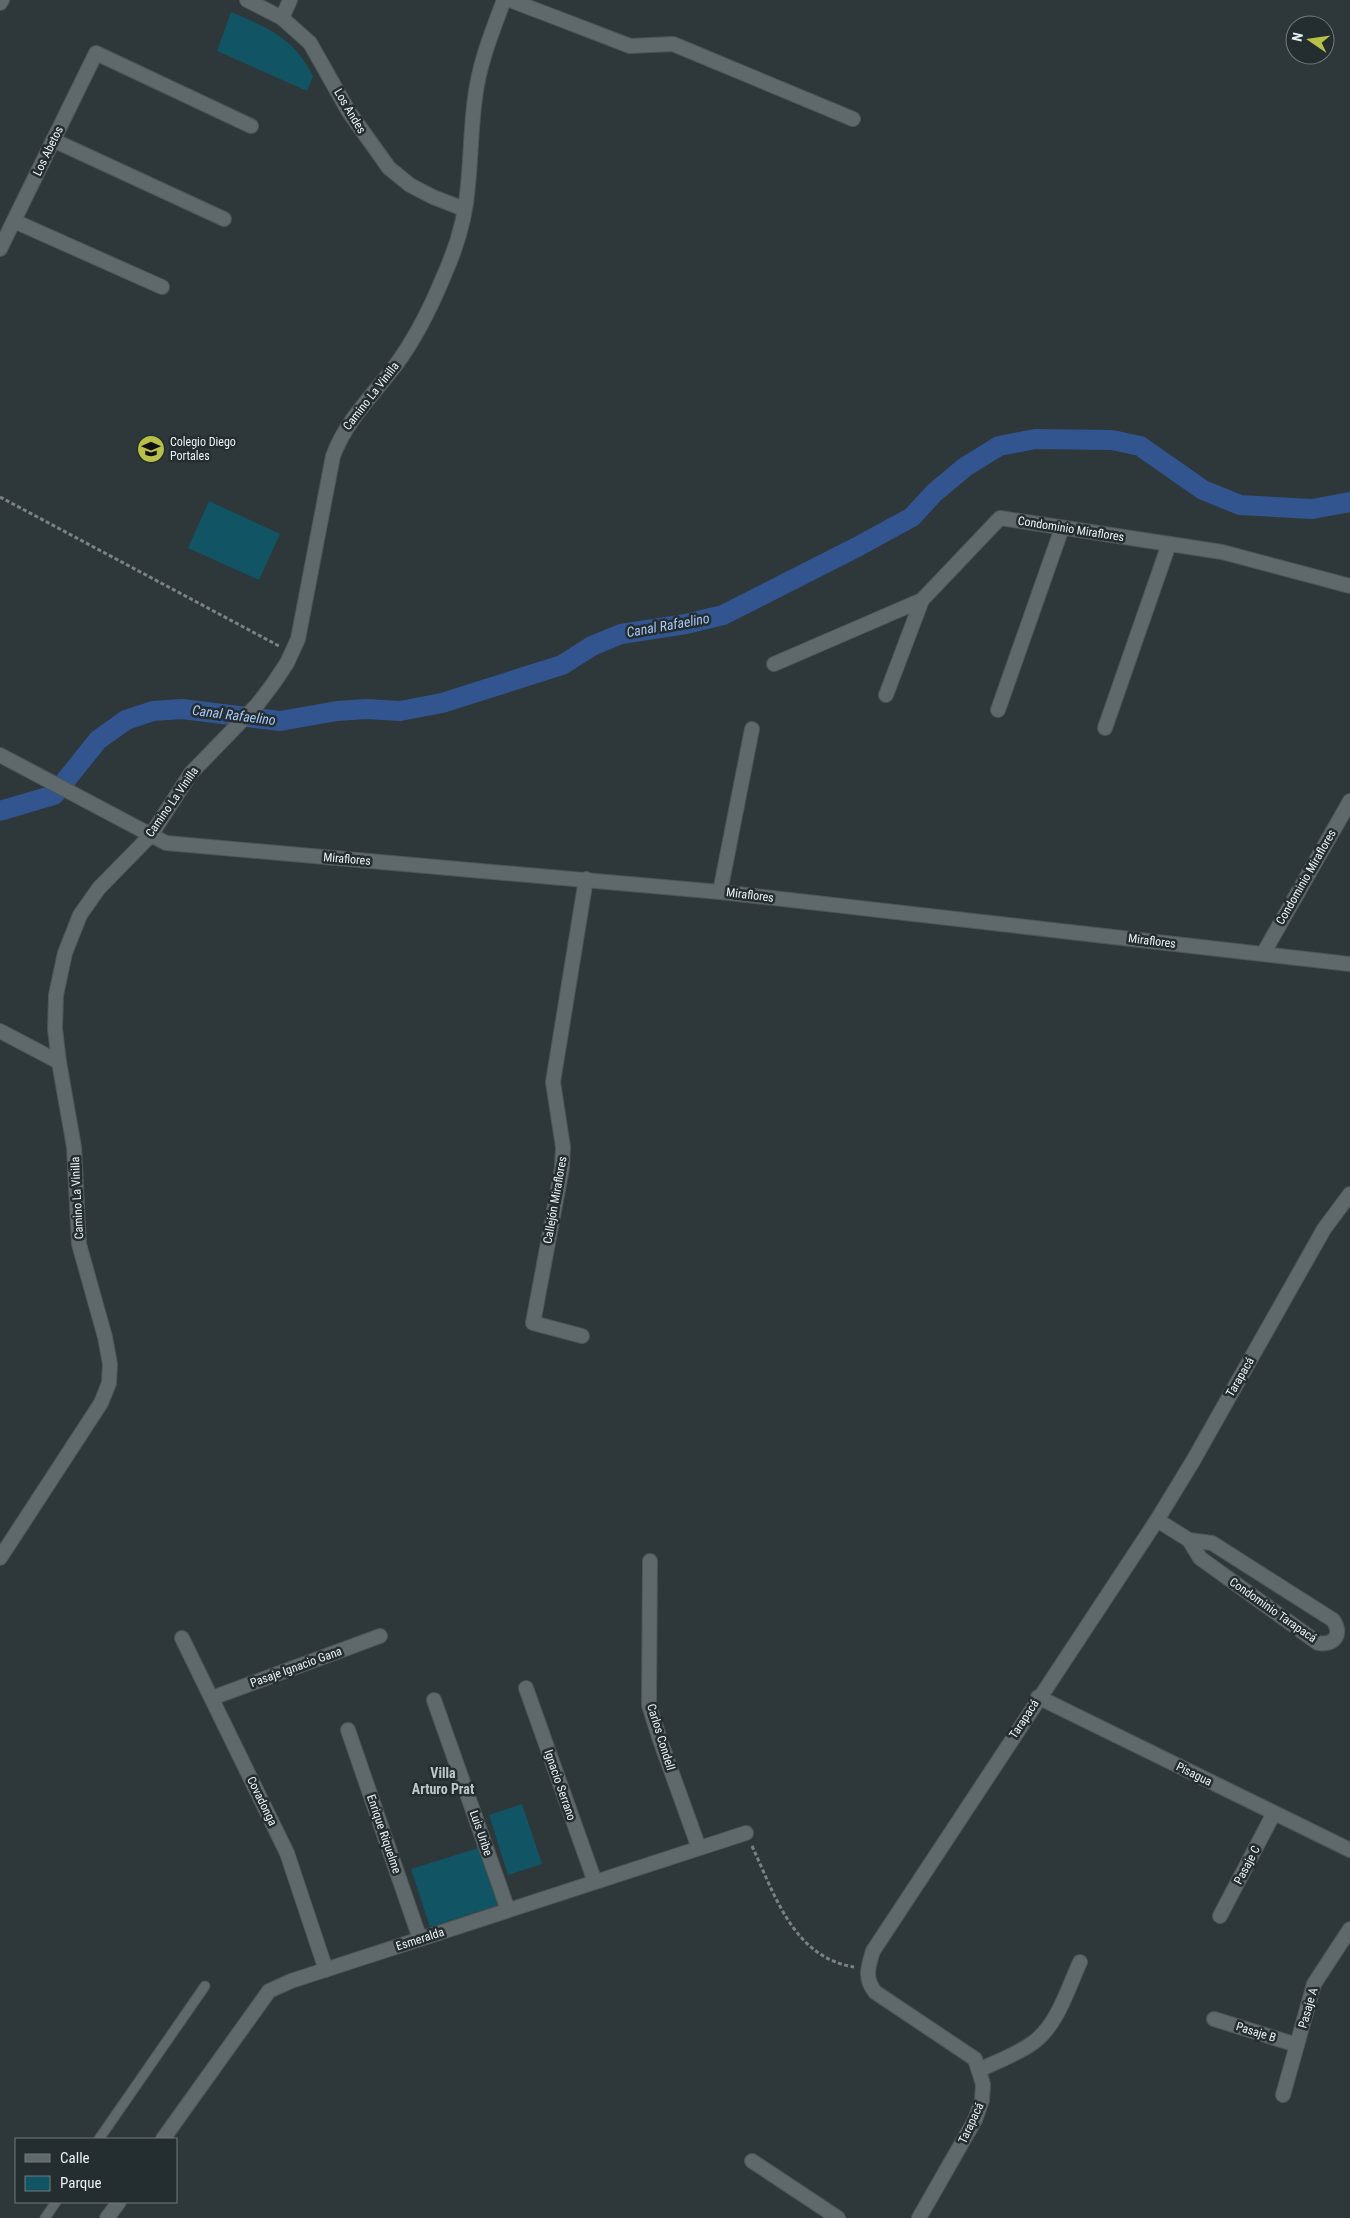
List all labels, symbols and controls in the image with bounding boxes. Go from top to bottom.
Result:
north arrow [1285,15,1335,65]
text: N [1289,31,1306,43]
street label: Los Andes [331,86,369,136]
street label: Los Abetos [30,124,66,178]
street label: Camino La Vinilla [340,359,402,433]
school or university icon: Colegio Diego Portales [136,434,166,464]
place label: Colegio Diego Portales [170,435,236,463]
street label: Condominio Miraflores [1017,514,1125,544]
water label: Canal Rafaelino [625,610,711,640]
water label: Canal Rafaelino [191,702,277,728]
street label: Camino La Vinilla [143,764,202,840]
street label: Condominio Miraflores [1273,827,1339,927]
street label: Miraflores [323,850,371,868]
street label: Miraflores [725,885,775,905]
street label: Miraflores [1127,931,1177,951]
street label: Callejón Miraflores [540,1155,570,1245]
street label: Camino La Vinilla [68,1156,86,1240]
street label: Tarapacá [1223,1354,1257,1399]
street label: Condominio Tarapacá [1227,1575,1319,1645]
street label: Pasaje Ignacio Gana [248,1644,344,1690]
street label: Tarapacá [1006,1697,1042,1741]
street label: Carlos Condell [644,1702,678,1772]
street label: Ignacio Serrano [541,1748,579,1822]
street label: Pisagua [1174,1759,1214,1789]
district label: Villa Arturo Prat [412,1765,474,1797]
street label: Covadonga [244,1774,280,1828]
street label: Enrique Riquelme [364,1793,404,1876]
street label: Luis Uribe [467,1809,495,1858]
street label: Pasaje C [1231,1843,1263,1887]
street label: Esmeralda [394,1925,446,1953]
street label: Pasaje A [1296,1986,1320,2030]
street label: Pasaje B [1234,2019,1278,2045]
street label: Tarapacá [955,2100,987,2146]
legend [15,2138,178,2203]
text: Calle [60,2149,90,2167]
text: Parque [60,2174,102,2192]

